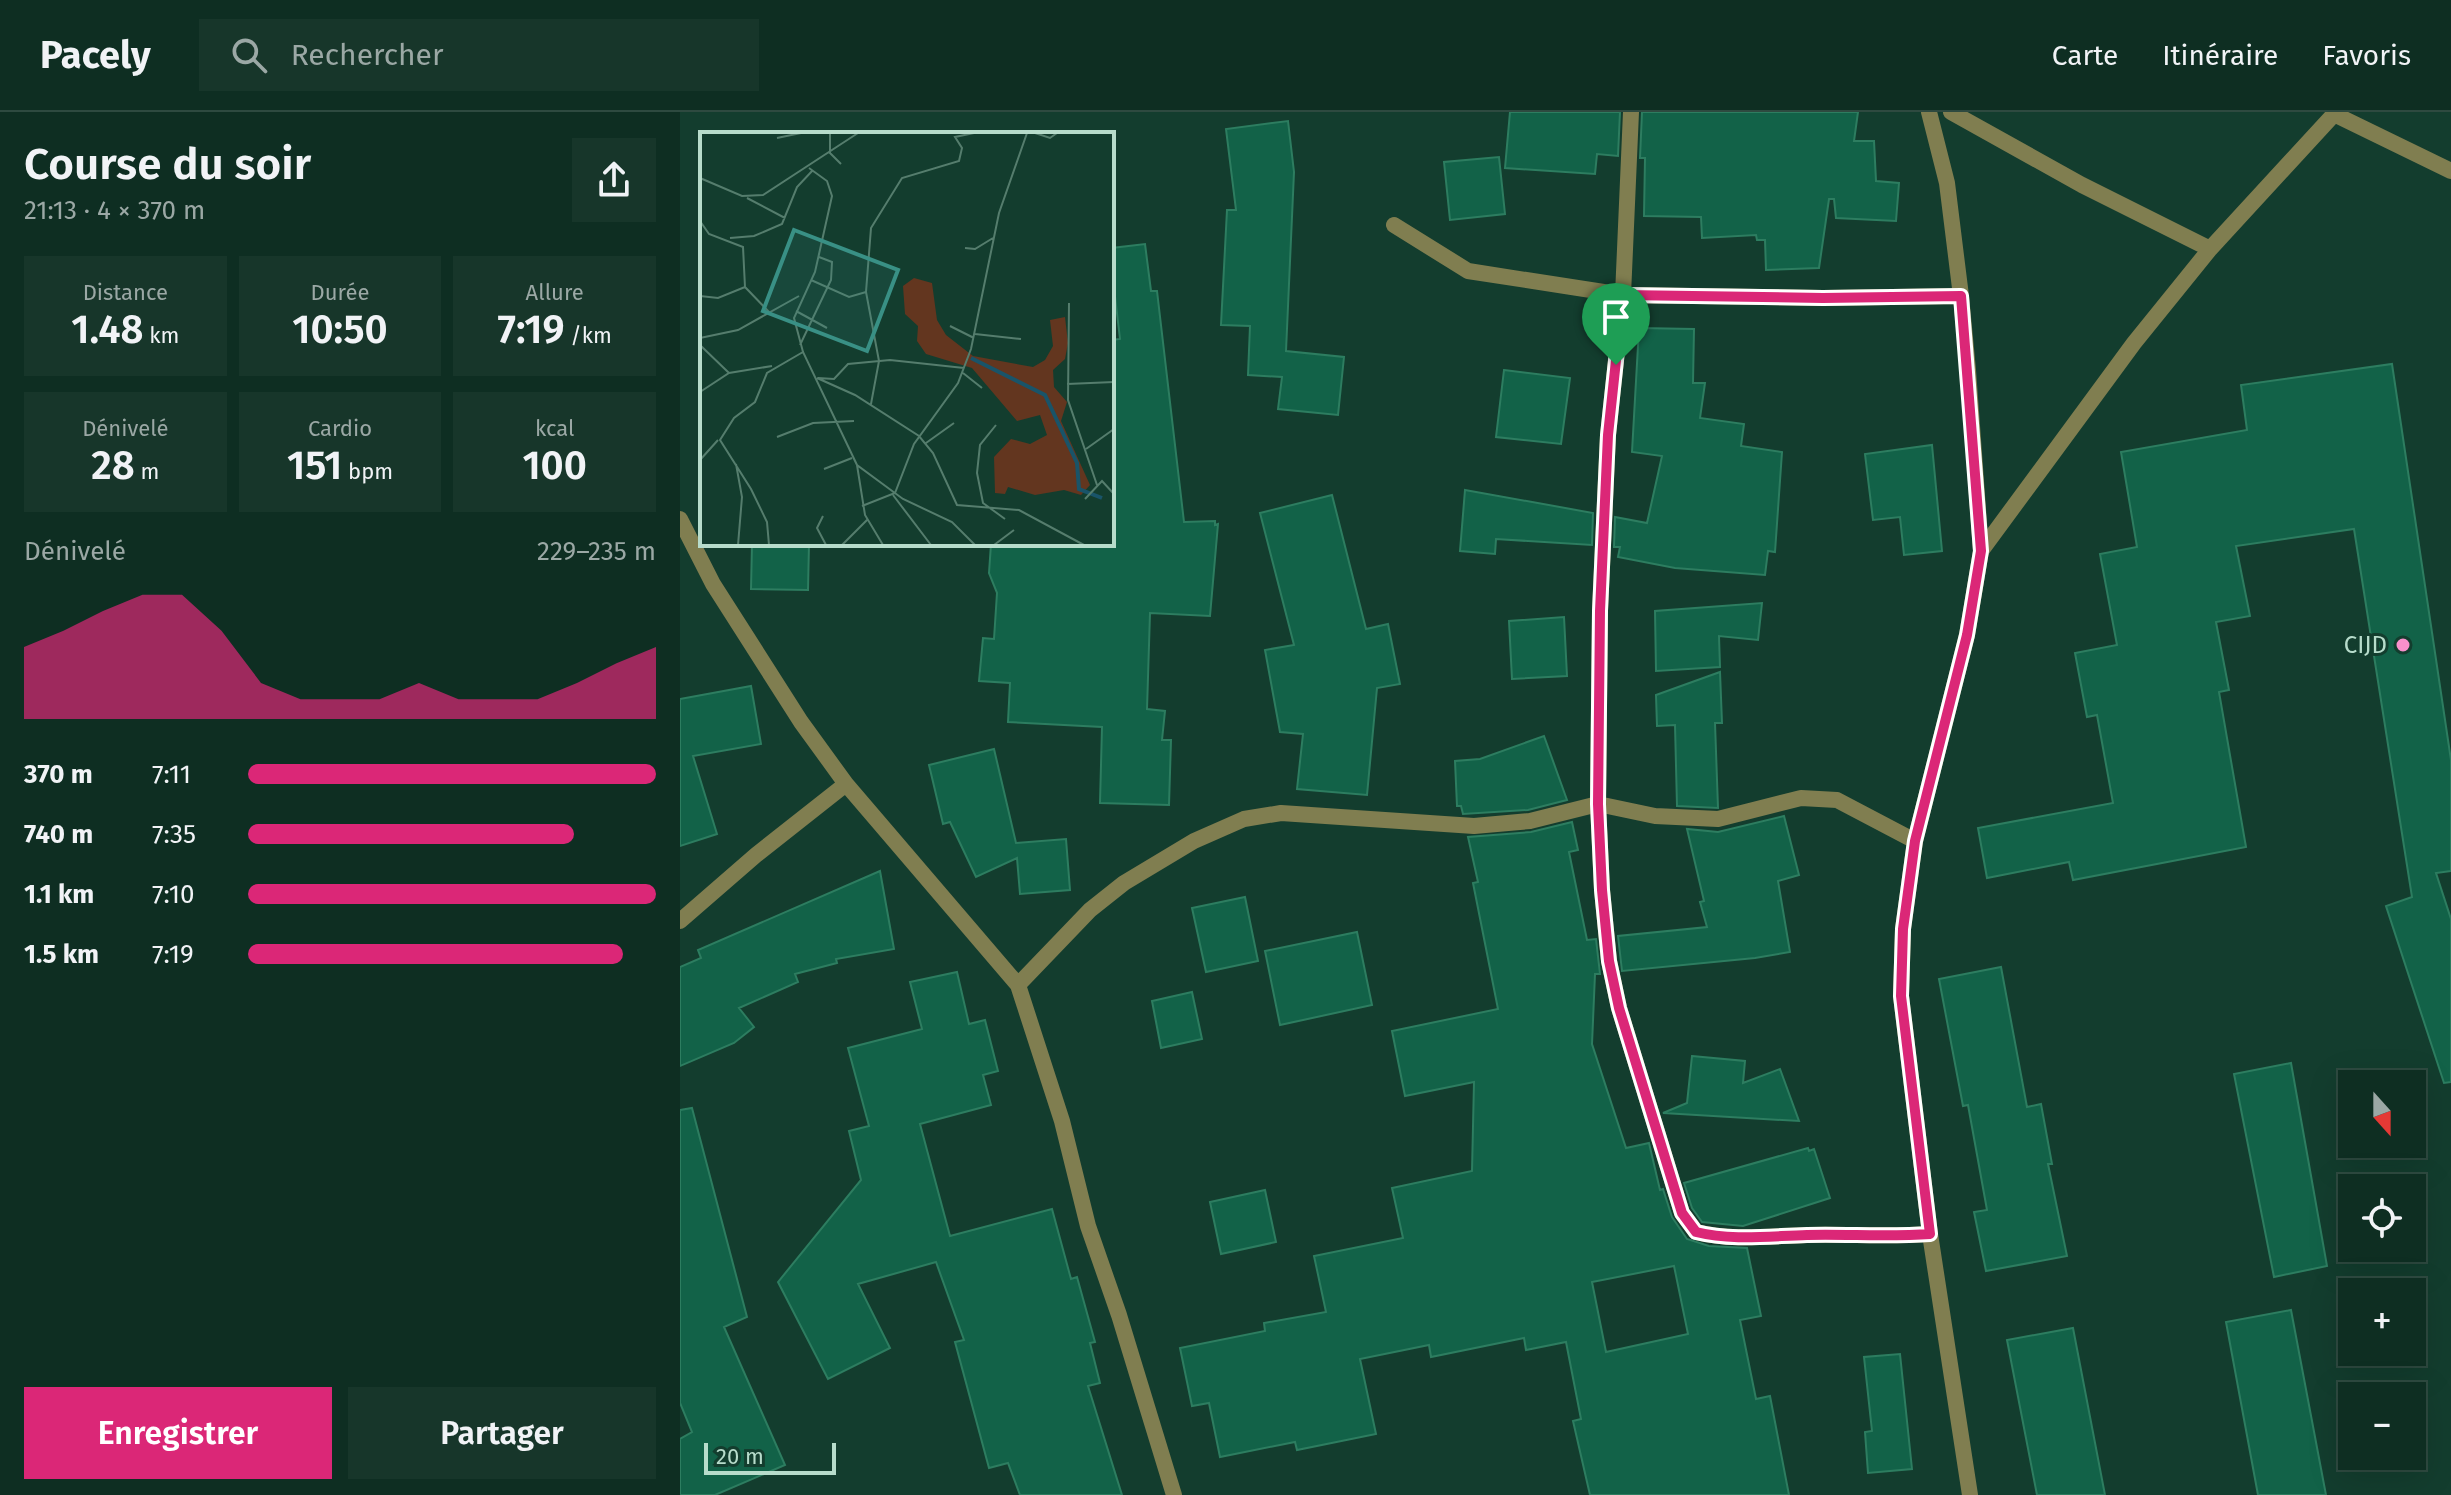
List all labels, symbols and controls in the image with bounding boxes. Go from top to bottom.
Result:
search box [199,19,759,91]
text: Pacely [40,32,151,78]
icon: search [227,33,271,77]
text: Rechercher [291,37,444,73]
text: Carte [2052,39,2118,72]
text: Itinéraire [2162,39,2278,72]
text: Favoris [2322,39,2411,72]
inset map [700,132,1114,546]
text: Course du soir [24,138,311,191]
button: share [572,138,656,222]
text: 21:13 · 4 × 370 m [24,195,205,226]
text: Distance [83,279,168,306]
text: Durée [311,279,369,306]
text: Allure [526,279,584,306]
pin [1582,283,1650,365]
icon: arrive [1594,295,1638,339]
text: 1.48 [71,306,143,354]
text: 10:50 [292,306,388,354]
text: 7:19 [497,306,564,354]
text: km [143,322,179,349]
text: /km [564,322,612,349]
text: Dénivelé [82,415,168,442]
text: Cardio [308,415,372,442]
text: kcal [535,415,574,442]
text: 28 [91,442,135,490]
text: 151 [287,442,342,490]
text: 100 [522,442,587,490]
text: m [135,458,159,485]
text: bpm [342,458,393,485]
text: Dénivelé [24,536,126,567]
text: 229–235 m [537,536,656,567]
place label: CIJD [2344,631,2387,659]
marker: CIJD [2394,636,2412,654]
text: 370 m [24,759,93,790]
text: 7:11 [152,759,191,790]
text: 740 m [24,819,93,850]
text: 7:35 [152,819,196,850]
text: 1.1 km [24,879,94,910]
text: 7:10 [152,879,195,910]
text: 1.5 km [24,939,99,970]
text: 7:19 [152,939,194,970]
north arrow [2338,1070,2426,1158]
map controls [2338,1070,2426,1470]
button: locate [2338,1174,2426,1262]
button: + [2338,1278,2426,1366]
button: − [2338,1382,2426,1470]
button: Enregistrer [24,1387,332,1479]
button: Partager [348,1387,656,1479]
scale bar [704,1439,836,1475]
text: 20 m [716,1443,764,1470]

